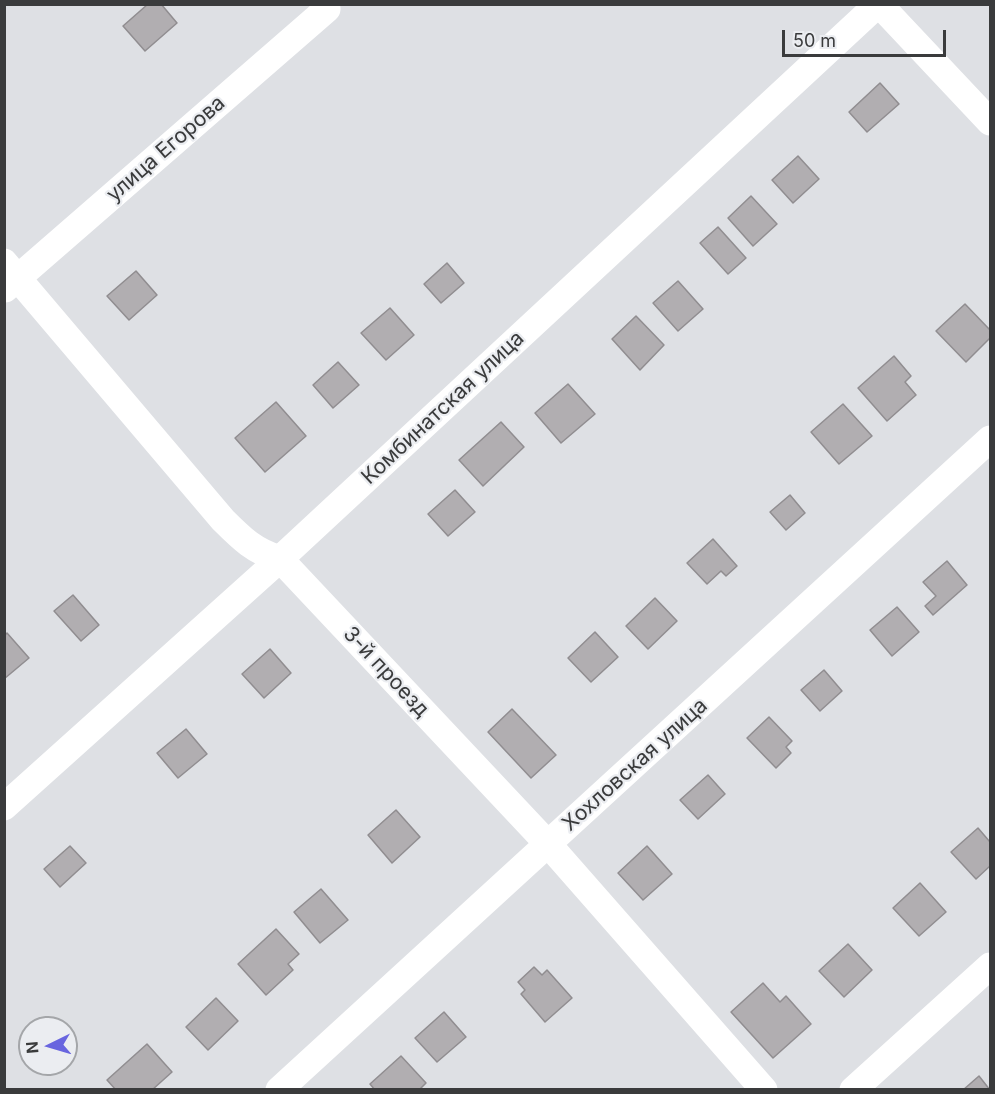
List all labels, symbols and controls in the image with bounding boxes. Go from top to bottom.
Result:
scale bar [785,18,948,56]
text: 50 m [793,30,836,51]
street label: улица Егорова [102,91,230,207]
street label: Комбинатская улица [357,326,529,490]
street label: 3-й проезд [338,622,434,722]
street label: Хохловская улица [557,693,713,837]
north arrow [18,1016,78,1076]
text: N [22,1040,43,1054]

